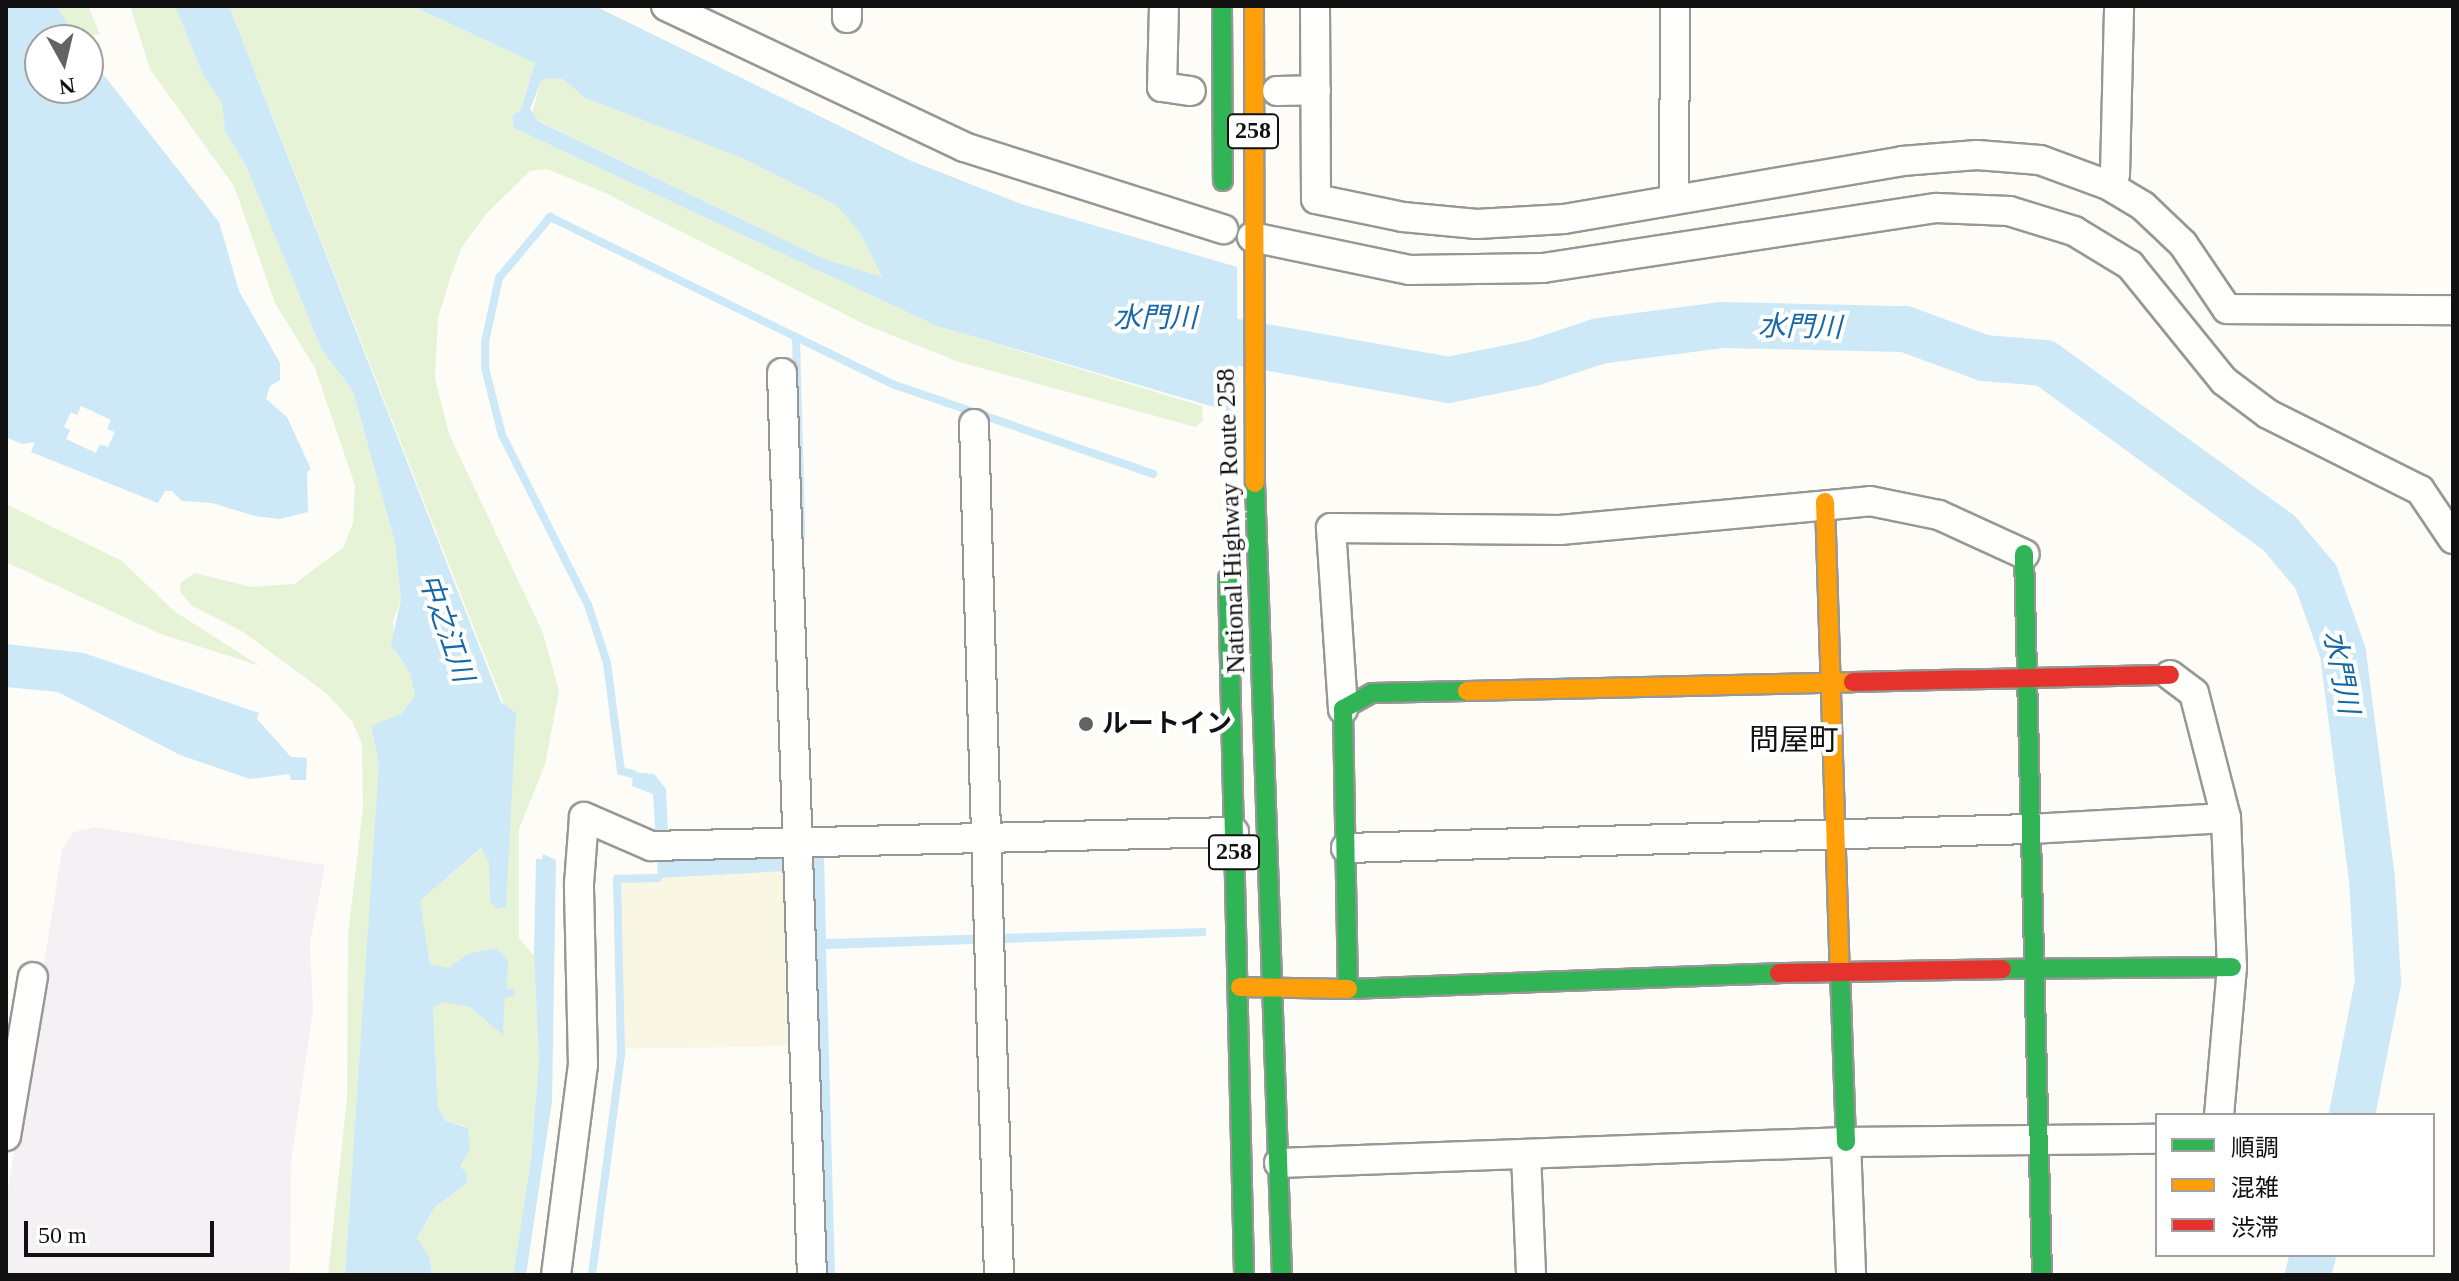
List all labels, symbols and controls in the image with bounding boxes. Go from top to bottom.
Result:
north arrow [24,24,104,104]
text: N [58,73,77,100]
road number: 258 [1227,111,1279,151]
water label: 水門川 [1113,301,1197,335]
water label: 水門川 [1758,309,1842,345]
street label: National Highway Route 258 [1210,368,1252,674]
water label: 中之江川 [412,570,480,686]
water label: 水門川 [2316,628,2366,716]
place label: ルートイン [1102,708,1232,740]
marker: ルートイン [1077,715,1095,733]
district label: 問屋町 [1749,722,1839,758]
road number: 258 [1208,832,1260,872]
legend [2155,1113,2435,1257]
text: 順調 [2231,1135,2279,1161]
text: 混雑 [2231,1175,2279,1201]
scale bar [28,1205,218,1255]
text: 渋滞 [2231,1215,2279,1241]
text: 50 m [38,1222,87,1248]

